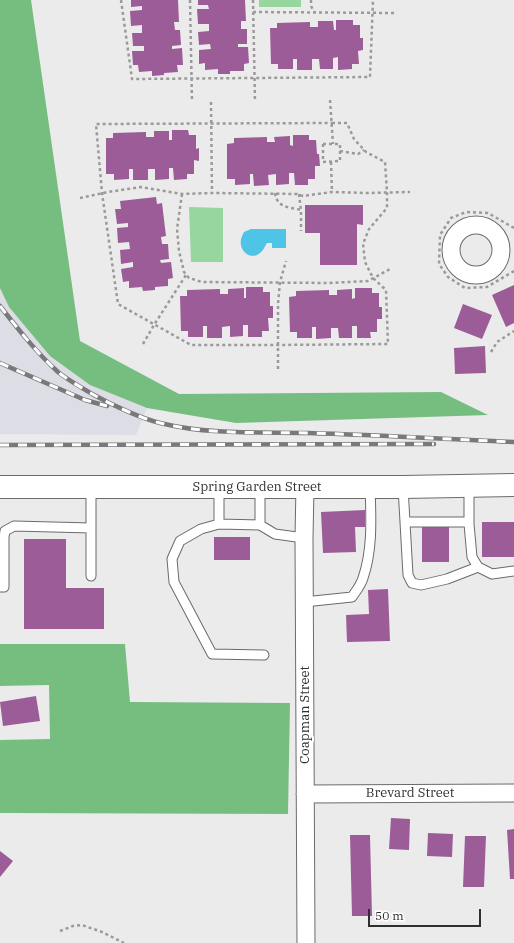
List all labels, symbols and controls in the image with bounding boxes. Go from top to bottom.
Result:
street label: Spring Garden Street [193,479,321,495]
street label: Coapman Street [297,666,313,764]
street label: Brevard Street [366,785,454,801]
scale bar [370,901,483,927]
text: 50 m [375,908,404,923]

